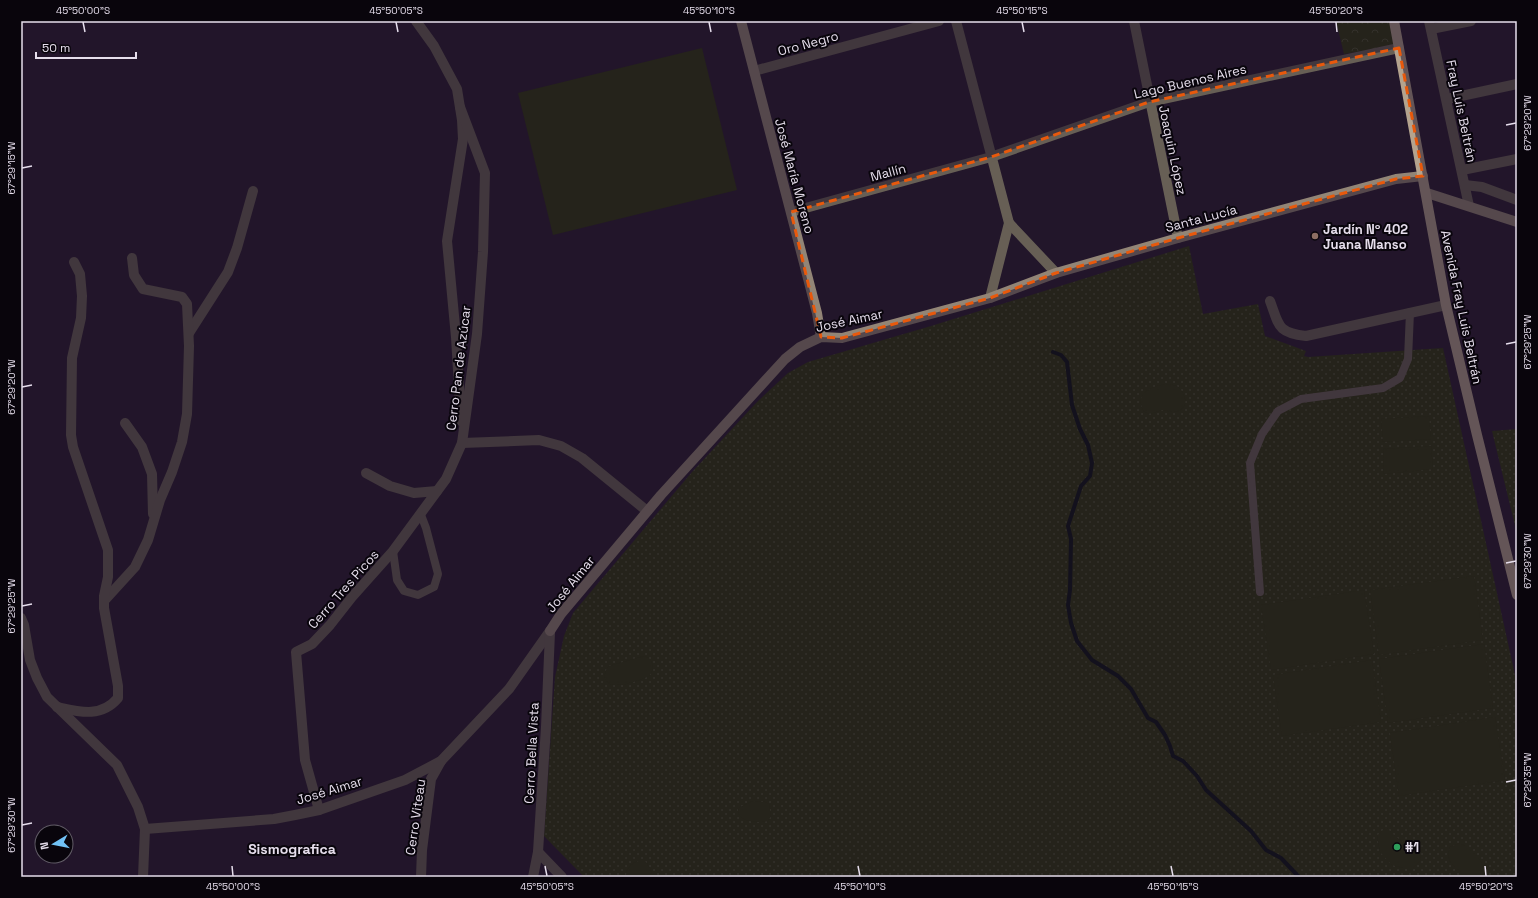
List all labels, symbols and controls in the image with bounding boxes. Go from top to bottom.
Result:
text: 45°50'00"S [56,4,110,17]
text: 45°50'05"S [369,4,423,17]
text: 45°50'10"S [683,4,735,17]
text: 45°50'15"S [996,4,1048,17]
text: 45°50'20"S [1309,4,1363,17]
street label: Oro Negro [776,27,840,60]
scale bar [36,34,136,60]
text: 50 m [42,40,70,56]
street label: Fray Luis Beltrán [1442,58,1481,164]
street label: Lago Buenos Aires [1132,60,1248,103]
text: 67°29'20"W [1521,95,1534,151]
street label: Joaquin López [1155,104,1190,197]
street label: José María Moreno [771,117,818,236]
text: 67°29'15"W [5,141,18,195]
street label: Mallín [868,160,908,185]
street label: Santa Lucía [1163,201,1239,236]
place label: Jardín Nº 402 Juana Manso [1323,221,1408,253]
street label: Avenida Fray Luis Beltrán [1437,229,1486,386]
marker: Jardín Nº 402 Juana Manso [1310,231,1320,241]
street label: Cerro Pan de Azúcar [442,305,475,432]
street label: José Aimar [814,305,884,336]
text: 67°29'25"W [1521,314,1534,370]
text: 67°29'20"W [5,359,18,415]
text: 67°29'30"W [1521,533,1534,589]
street label: Cerro Tres Picos [304,546,383,632]
street label: José Aimar [542,552,598,616]
text: 67°29'25"W [5,578,18,634]
street label: Cerro Bella Vista [520,701,543,804]
text: 67°29'35"W [1521,752,1534,808]
street label: José Aimar [294,772,364,809]
street label: Cerro Viteau [402,778,429,856]
text: 67°29'30"W [5,797,18,853]
north arrow [34,824,74,864]
place label: #1 [1405,839,1419,856]
district label: Sismografica [248,840,336,858]
text: N [37,841,52,851]
marker: #1 [1392,842,1402,852]
text: 45°50'00"S [206,880,260,893]
text: 45°50'05"S [520,880,574,893]
text: 45°50'10"S [834,880,886,893]
text: 45°50'15"S [1147,880,1199,893]
text: 45°50'20"S [1459,880,1513,893]

